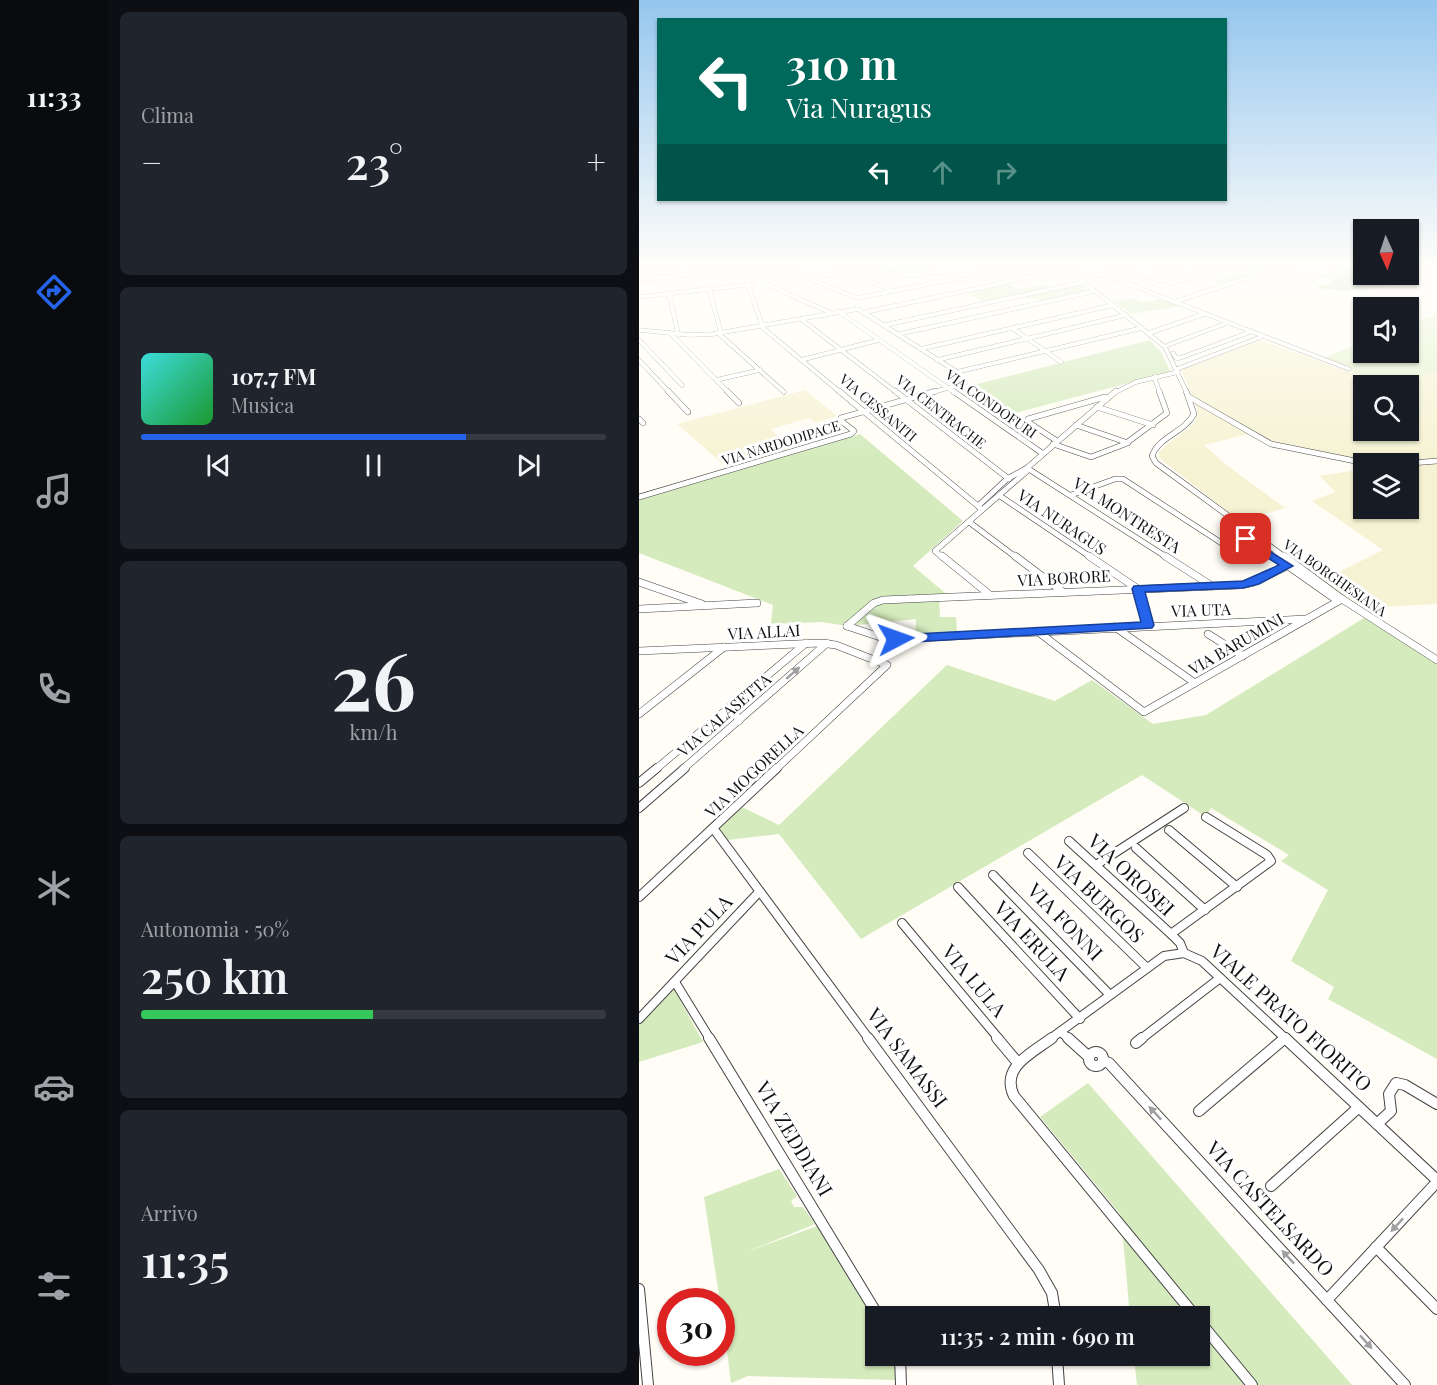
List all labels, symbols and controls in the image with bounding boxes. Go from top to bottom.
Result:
text: 310 m [786,35,897,91]
icon: left [687,42,765,120]
text: 11:33 [27,78,81,114]
text: Via Nuragus [786,89,932,125]
text: Clima [141,101,194,128]
text: 23° [346,131,403,191]
text: − [141,139,162,183]
text: + [587,139,606,183]
icon: left [863,156,896,189]
icon: ahead [926,156,959,189]
icon: right [989,156,1022,189]
north arrow [1353,219,1419,285]
map controls [1353,219,1419,519]
icon: directions [33,271,75,313]
button: sound [1353,297,1419,363]
text: 107.7 FM [231,361,316,391]
street label: VIA CONDOFURI [941,364,1041,442]
street label: VIA CESSANITI [835,369,921,446]
street label: VIA CENTRACHE [892,370,990,453]
button: search [1353,375,1419,441]
text: Musica [231,391,294,418]
street label: VIA NARDODIPACE [718,415,842,470]
icon: previous [202,449,235,482]
icon: pause [357,449,390,482]
icon: next [512,449,545,482]
button: layers [1353,453,1419,519]
icon: music [33,470,75,512]
street label: VIA MONTRESTA [1069,471,1186,558]
street label: VIA NURAGUS [1013,484,1111,559]
pin [1220,513,1271,564]
icon: arrive [1229,522,1262,555]
street label: VIA BORGHESIANA [1279,534,1391,621]
street label: VIA BORORE [1016,565,1111,590]
street label: VIA UTA [1170,598,1232,621]
position arrow [864,607,928,671]
street label: VIA BARUMINI [1184,608,1287,680]
street label: VIA ALLAI [726,619,801,644]
text: 26 [331,627,416,731]
one-way arrow [786,666,801,680]
icon: phone [33,668,75,710]
street label: VIA CALASETTA [672,668,776,762]
text: km/h [350,718,397,745]
street label: VIA MOGORELLA [699,719,808,822]
street label: VIA OROSEI [1082,826,1181,921]
street label: VIA BURGOS [1048,847,1151,948]
icon: climate [33,867,75,909]
street label: VIA FONNI [1022,876,1110,966]
street label: VIA PULA [658,888,738,971]
street label: VIA ERULA [988,893,1077,986]
text: Autonomia · 50% [141,915,289,942]
street label: VIALE PRATO FIORITO [1205,936,1379,1097]
street label: VIA LULA [936,937,1014,1022]
text: 250 km [141,945,289,1005]
street label: VIA SAMASSI [861,1001,955,1112]
icon: car [33,1066,75,1108]
street label: VIA ZEDDIANI [750,1075,840,1201]
one-way arrow [1149,1107,1163,1121]
street label: VIA CASTELSARDO [1201,1134,1341,1281]
text: Arrivo [141,1199,198,1226]
one-way arrow [1390,1217,1404,1232]
text: 11:35 [141,1229,229,1289]
one-way arrow [1281,1250,1295,1264]
icon: filters [33,1265,75,1307]
speed limit sign: 30 [657,1288,735,1366]
text: 11:35 · 2 min · 690 m [940,1321,1135,1351]
one-way arrow [1359,1335,1373,1350]

